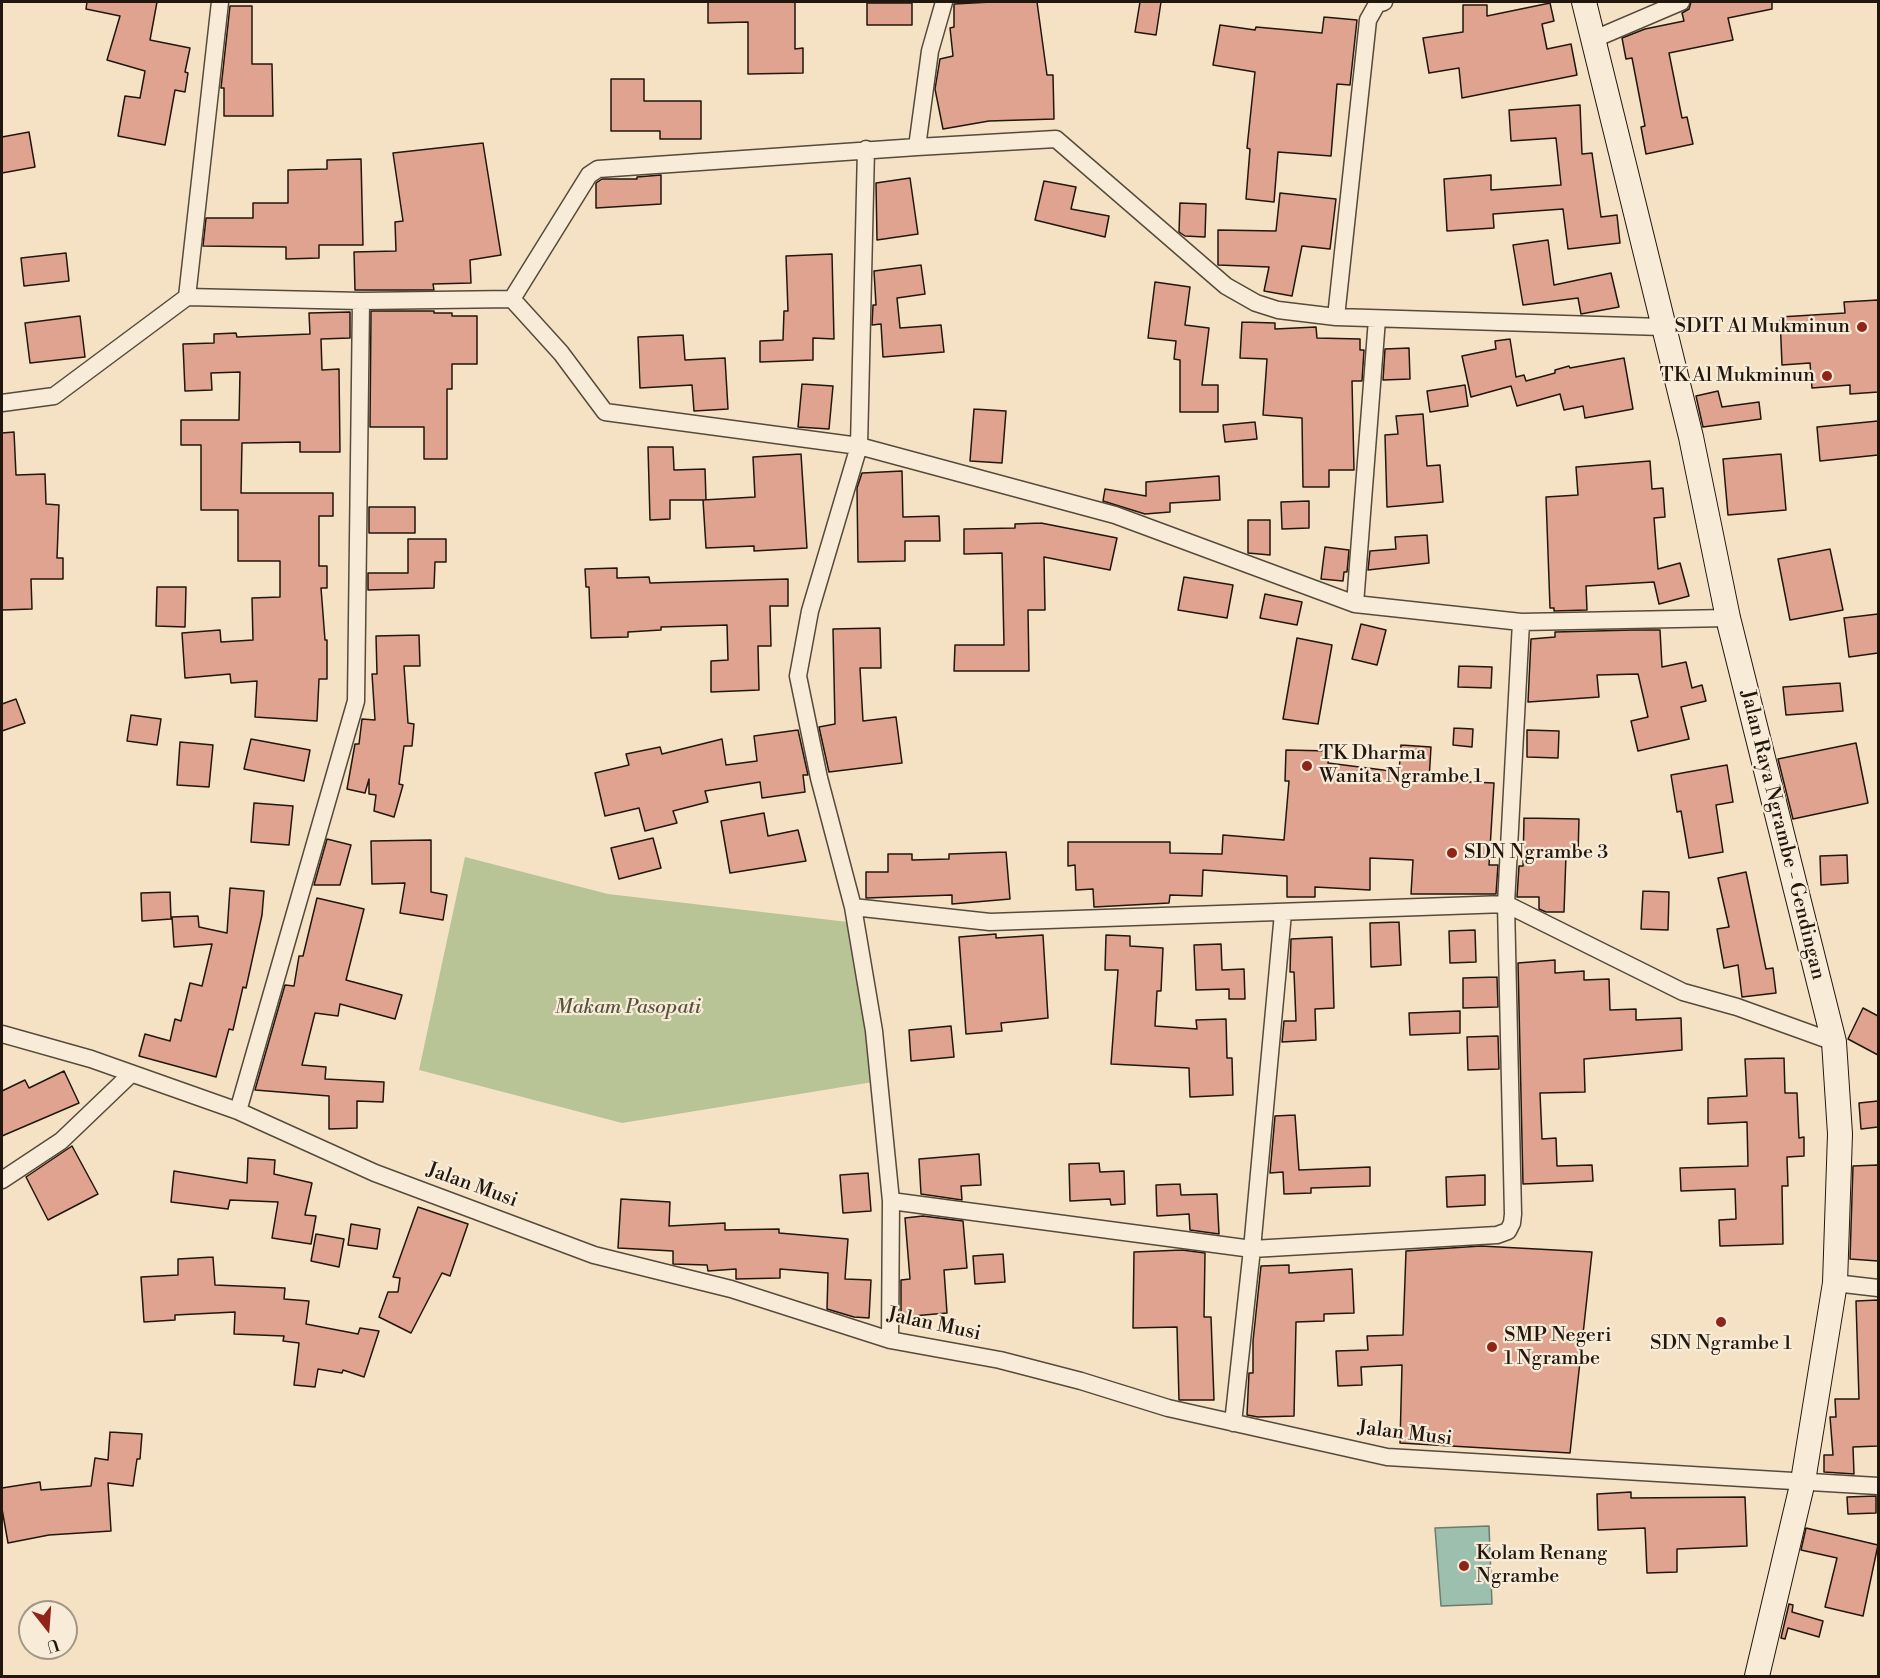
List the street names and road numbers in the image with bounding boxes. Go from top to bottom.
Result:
street label: Jalan Raya Ngrambe - Gendingan [1734,688,1830,982]
street label: Jalan Musi [423,1158,521,1214]
street label: Jalan Musi [885,1303,983,1347]
street label: Jalan Musi [1356,1416,1454,1452]

